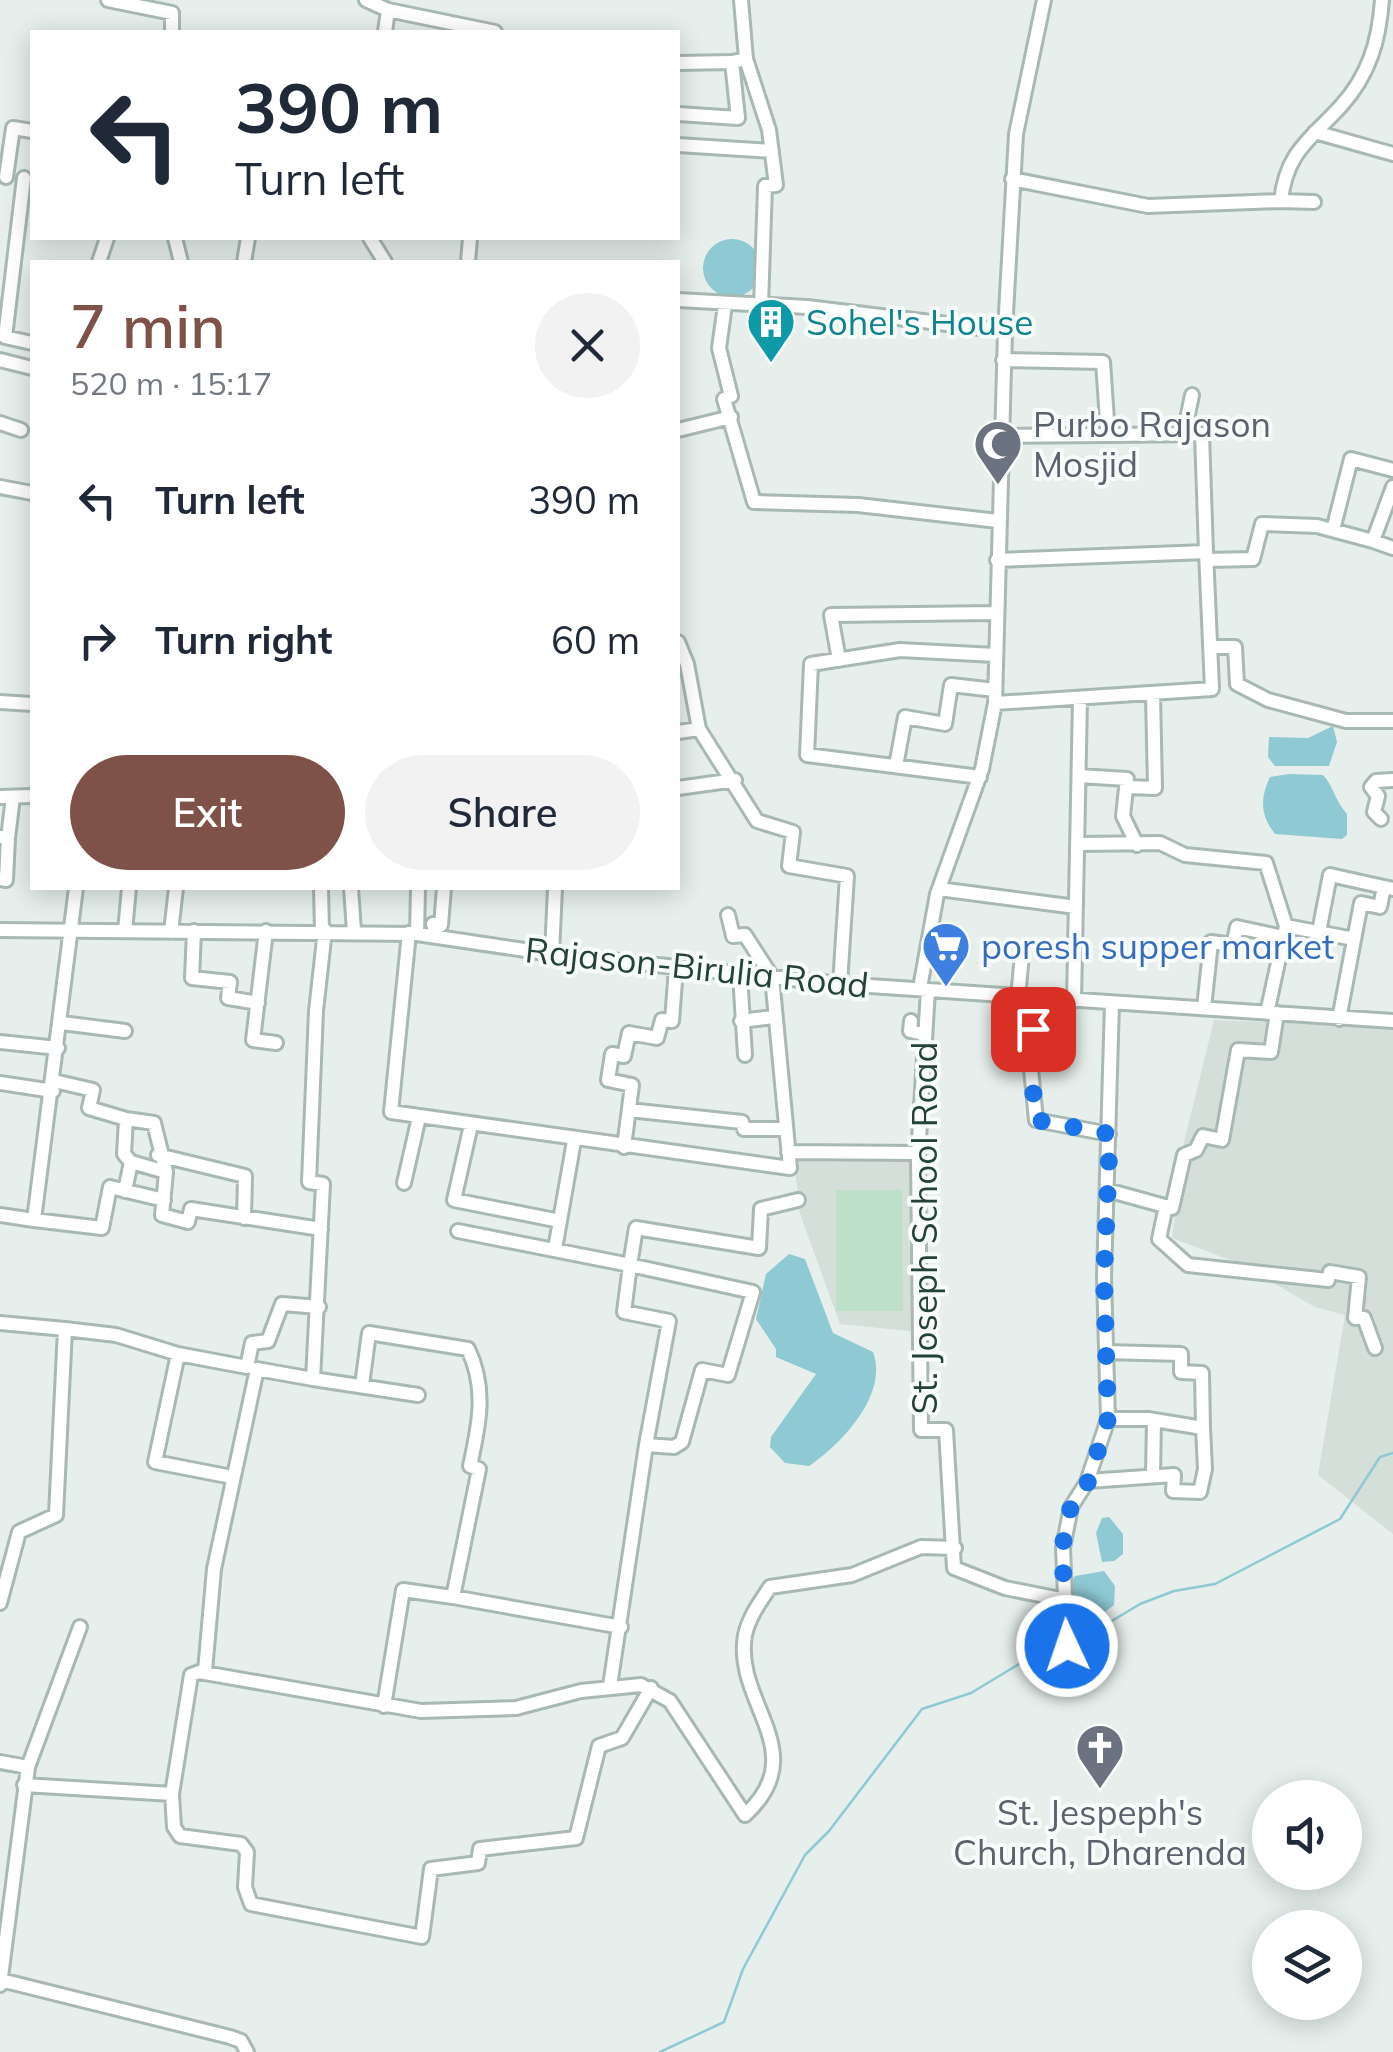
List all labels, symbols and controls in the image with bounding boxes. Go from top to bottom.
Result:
text: 390 m [235,63,443,151]
icon: left [70,70,200,200]
text: Turn left [235,150,404,206]
text: 7 min [70,288,226,363]
button: close [535,293,640,398]
building icon: Sohel's House [745,296,797,364]
place label: Sohel's House [806,300,1033,344]
text: 520 m · 15:17 [70,363,272,403]
place label: Purbo Rajason Mosjid [1033,402,1271,486]
mosque icon: Purbo Rajason Mosjid [972,418,1024,486]
icon: left [70,473,125,528]
text: Turn left [155,476,305,524]
text: 390 m [528,476,640,524]
icon: right [70,613,125,668]
text: Turn right [155,616,332,664]
text: 60 m [551,616,640,664]
button: Exit [70,755,345,870]
button: Share [365,755,640,870]
supermarket icon: poresh supper market [920,920,972,988]
place label: poresh supper market [981,924,1334,968]
street label: Rajason-Birulia Road [523,927,871,1007]
pin [991,987,1076,1072]
icon: arrive [1006,1002,1061,1057]
street label: St. Joseph School Road [902,1041,946,1415]
position arrow [1015,1594,1119,1698]
church icon: St. Jespeph's Church, Dharenda [1074,1722,1126,1790]
map controls [1252,1780,1362,2020]
button: sound [1252,1780,1362,1890]
place label: St. Jespeph's Church, Dharenda [953,1790,1247,1874]
button: layers [1252,1910,1362,2020]

